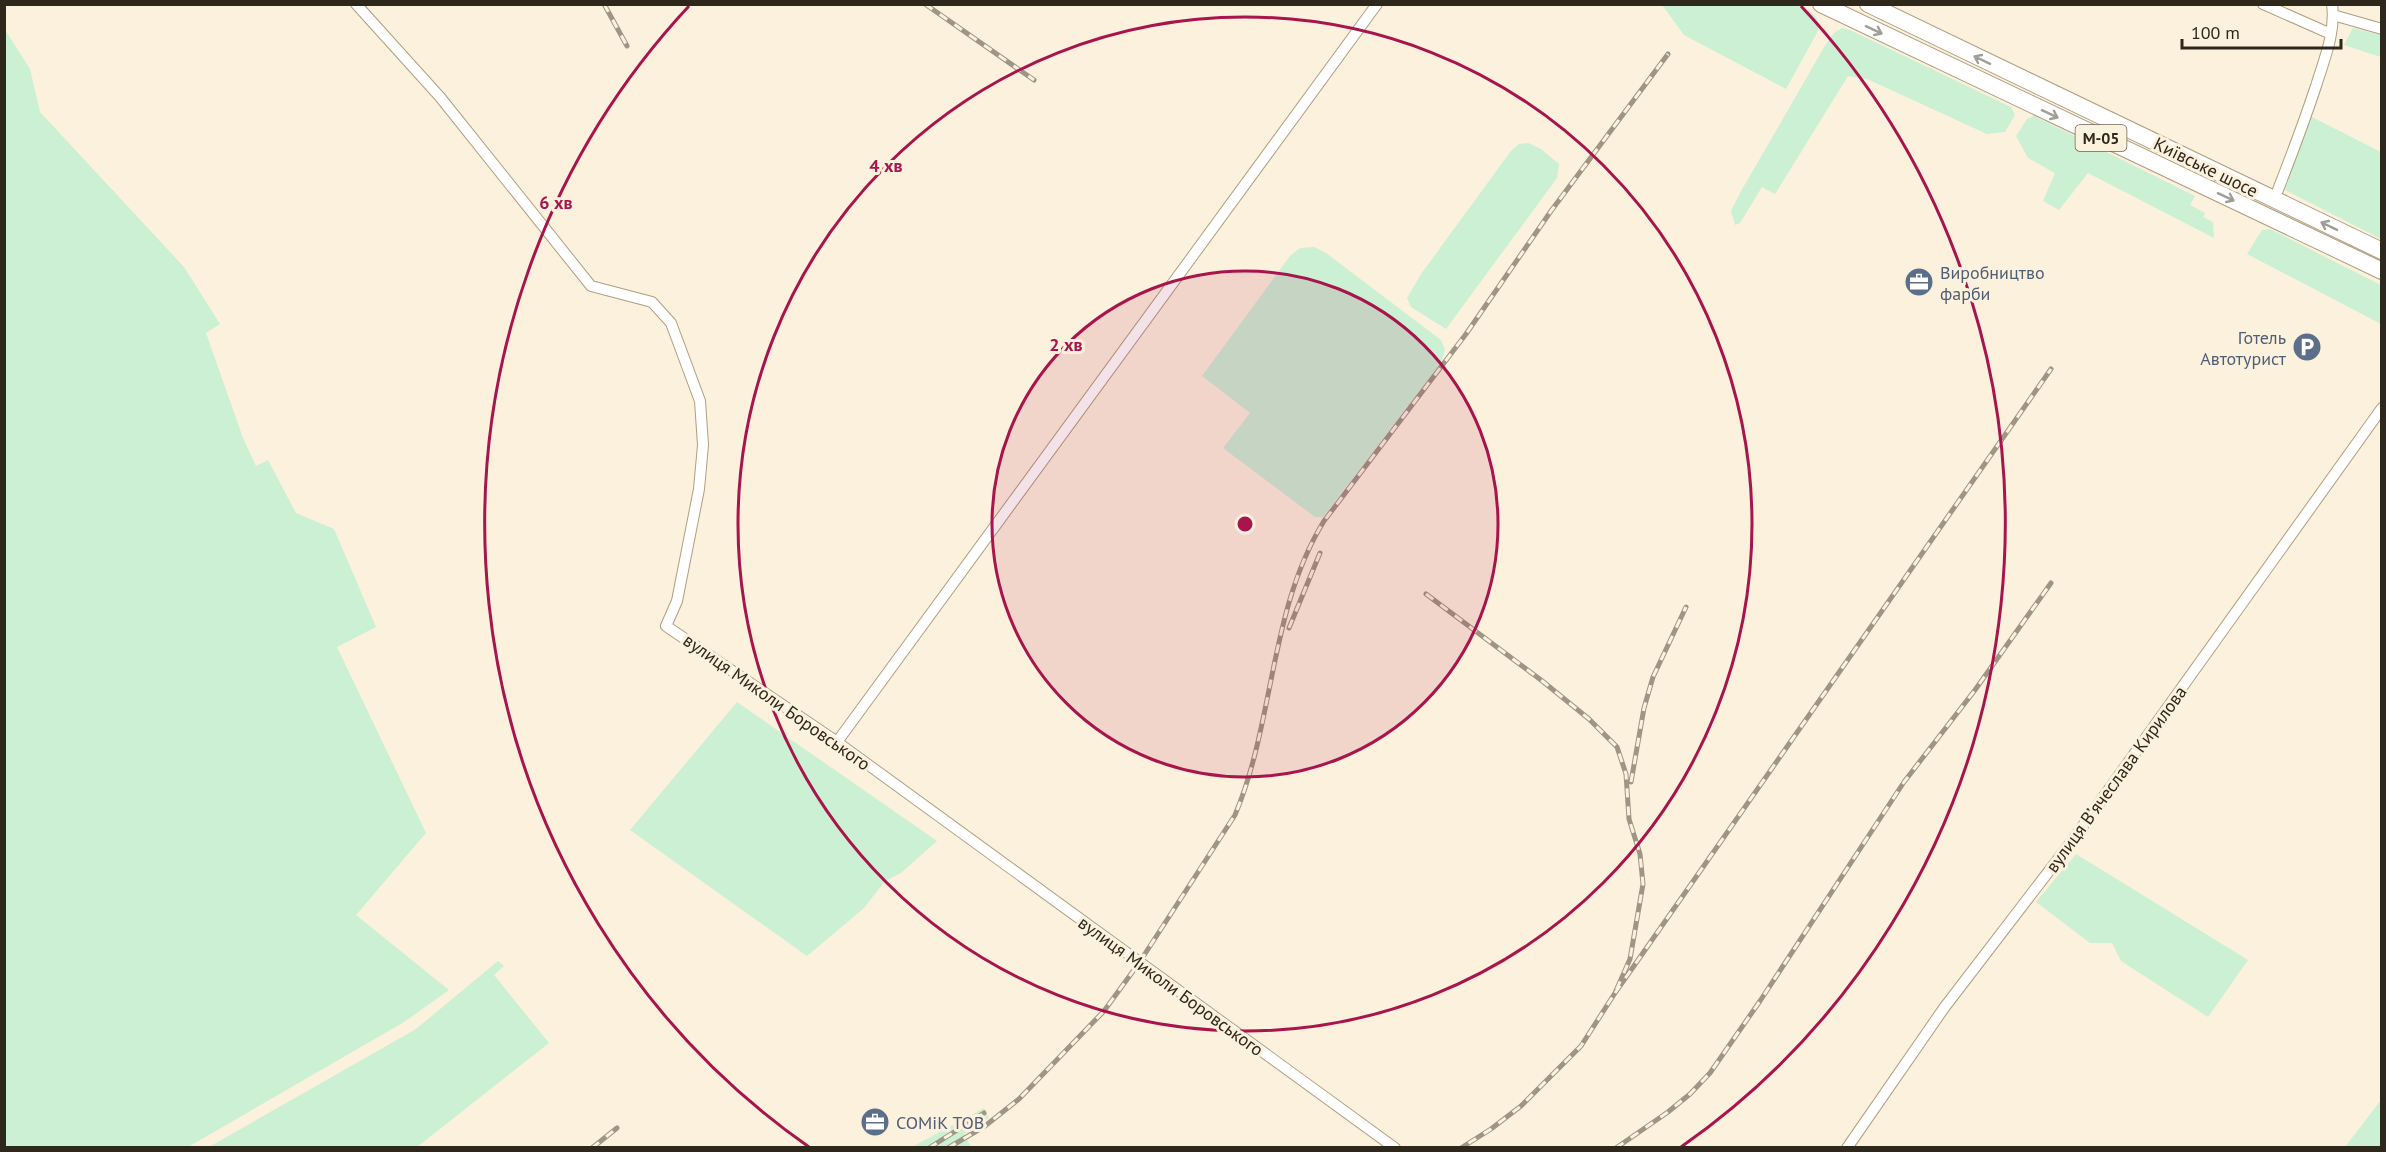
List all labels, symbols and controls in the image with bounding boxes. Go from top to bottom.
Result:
scale bar [2182,12,2341,50]
text: 100 m [2191,21,2240,44]
one-way arrow [1865,24,1883,36]
one-way arrow [1974,54,1992,66]
one-way arrow [2041,108,2059,120]
road number: М-05 [2076,125,2126,151]
street label: Київське шосе [2150,132,2262,202]
text: 4 хв [869,154,903,177]
text: 6 хв [539,191,573,214]
one-way arrow [2217,192,2235,204]
one-way arrow [2320,220,2338,232]
place label: Виробництво фарби [1940,261,2045,305]
office icon: Виробництво фарби [1903,266,1935,298]
place label: Готель Автотурист [2200,326,2287,370]
parking icon: Готель Автотурист [2291,331,2323,363]
text: 2 хв [1049,333,1083,356]
centre of rings [1235,514,1255,534]
street label: вулиця Миколи Боровського [679,629,875,775]
street label: вулиця Вʼячеслава Кирилова [2040,681,2192,877]
street label: вулиця Миколи Боровського [1074,911,1268,1061]
office icon: СОМіК ТОВ [859,1106,891,1138]
place label: СОМіК ТОВ [896,1111,984,1134]

